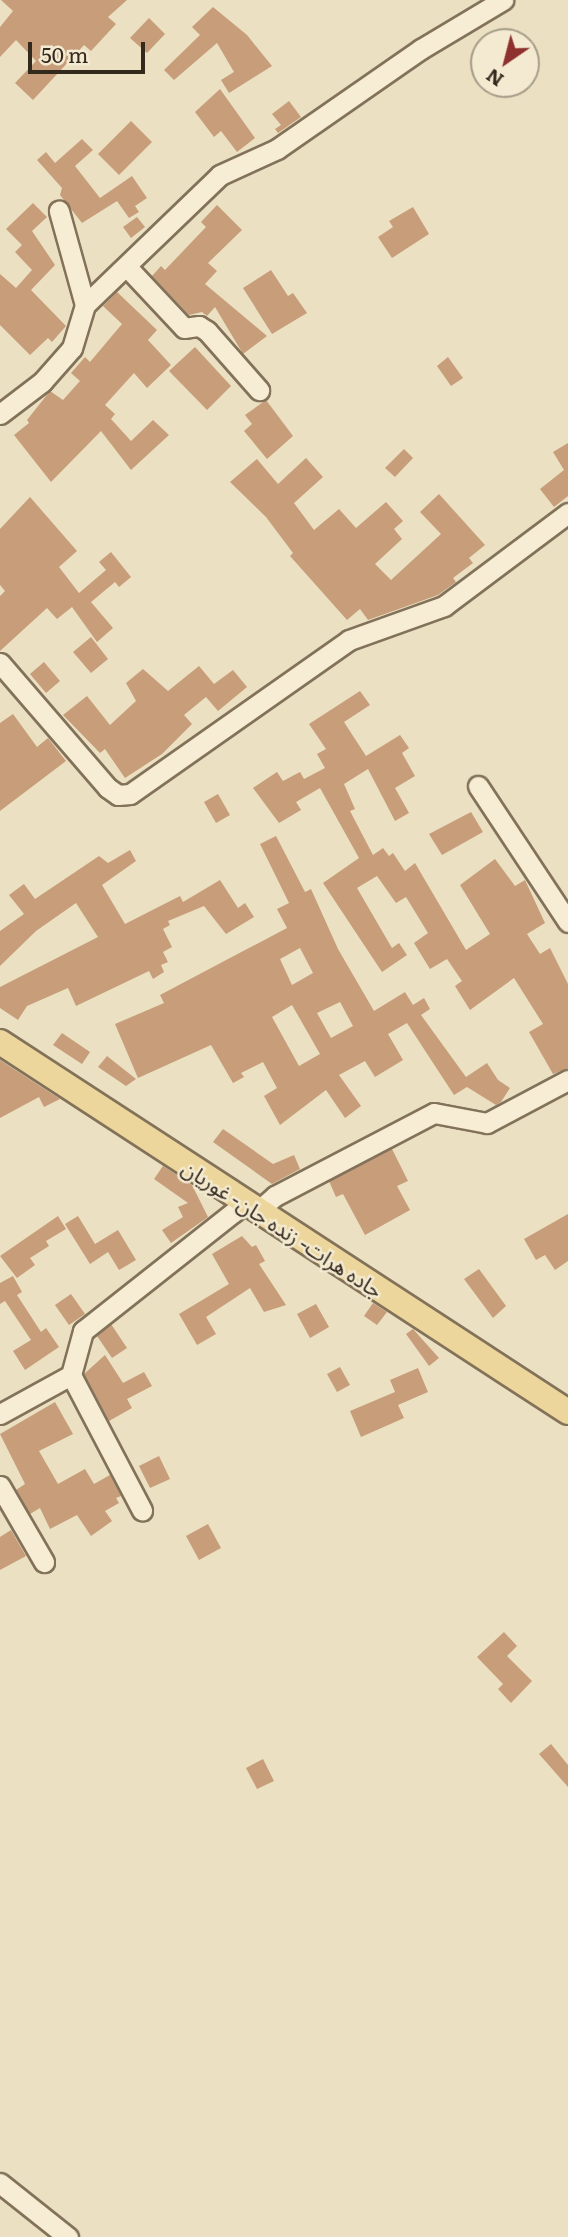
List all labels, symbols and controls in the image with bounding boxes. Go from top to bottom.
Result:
scale bar [32,28,149,72]
north arrow [470,28,540,98]
text: 50 m [41,38,88,69]
text: N [480,63,509,95]
street label: جاده هرات- زنده جان- غوریان [178,1154,388,1302]

